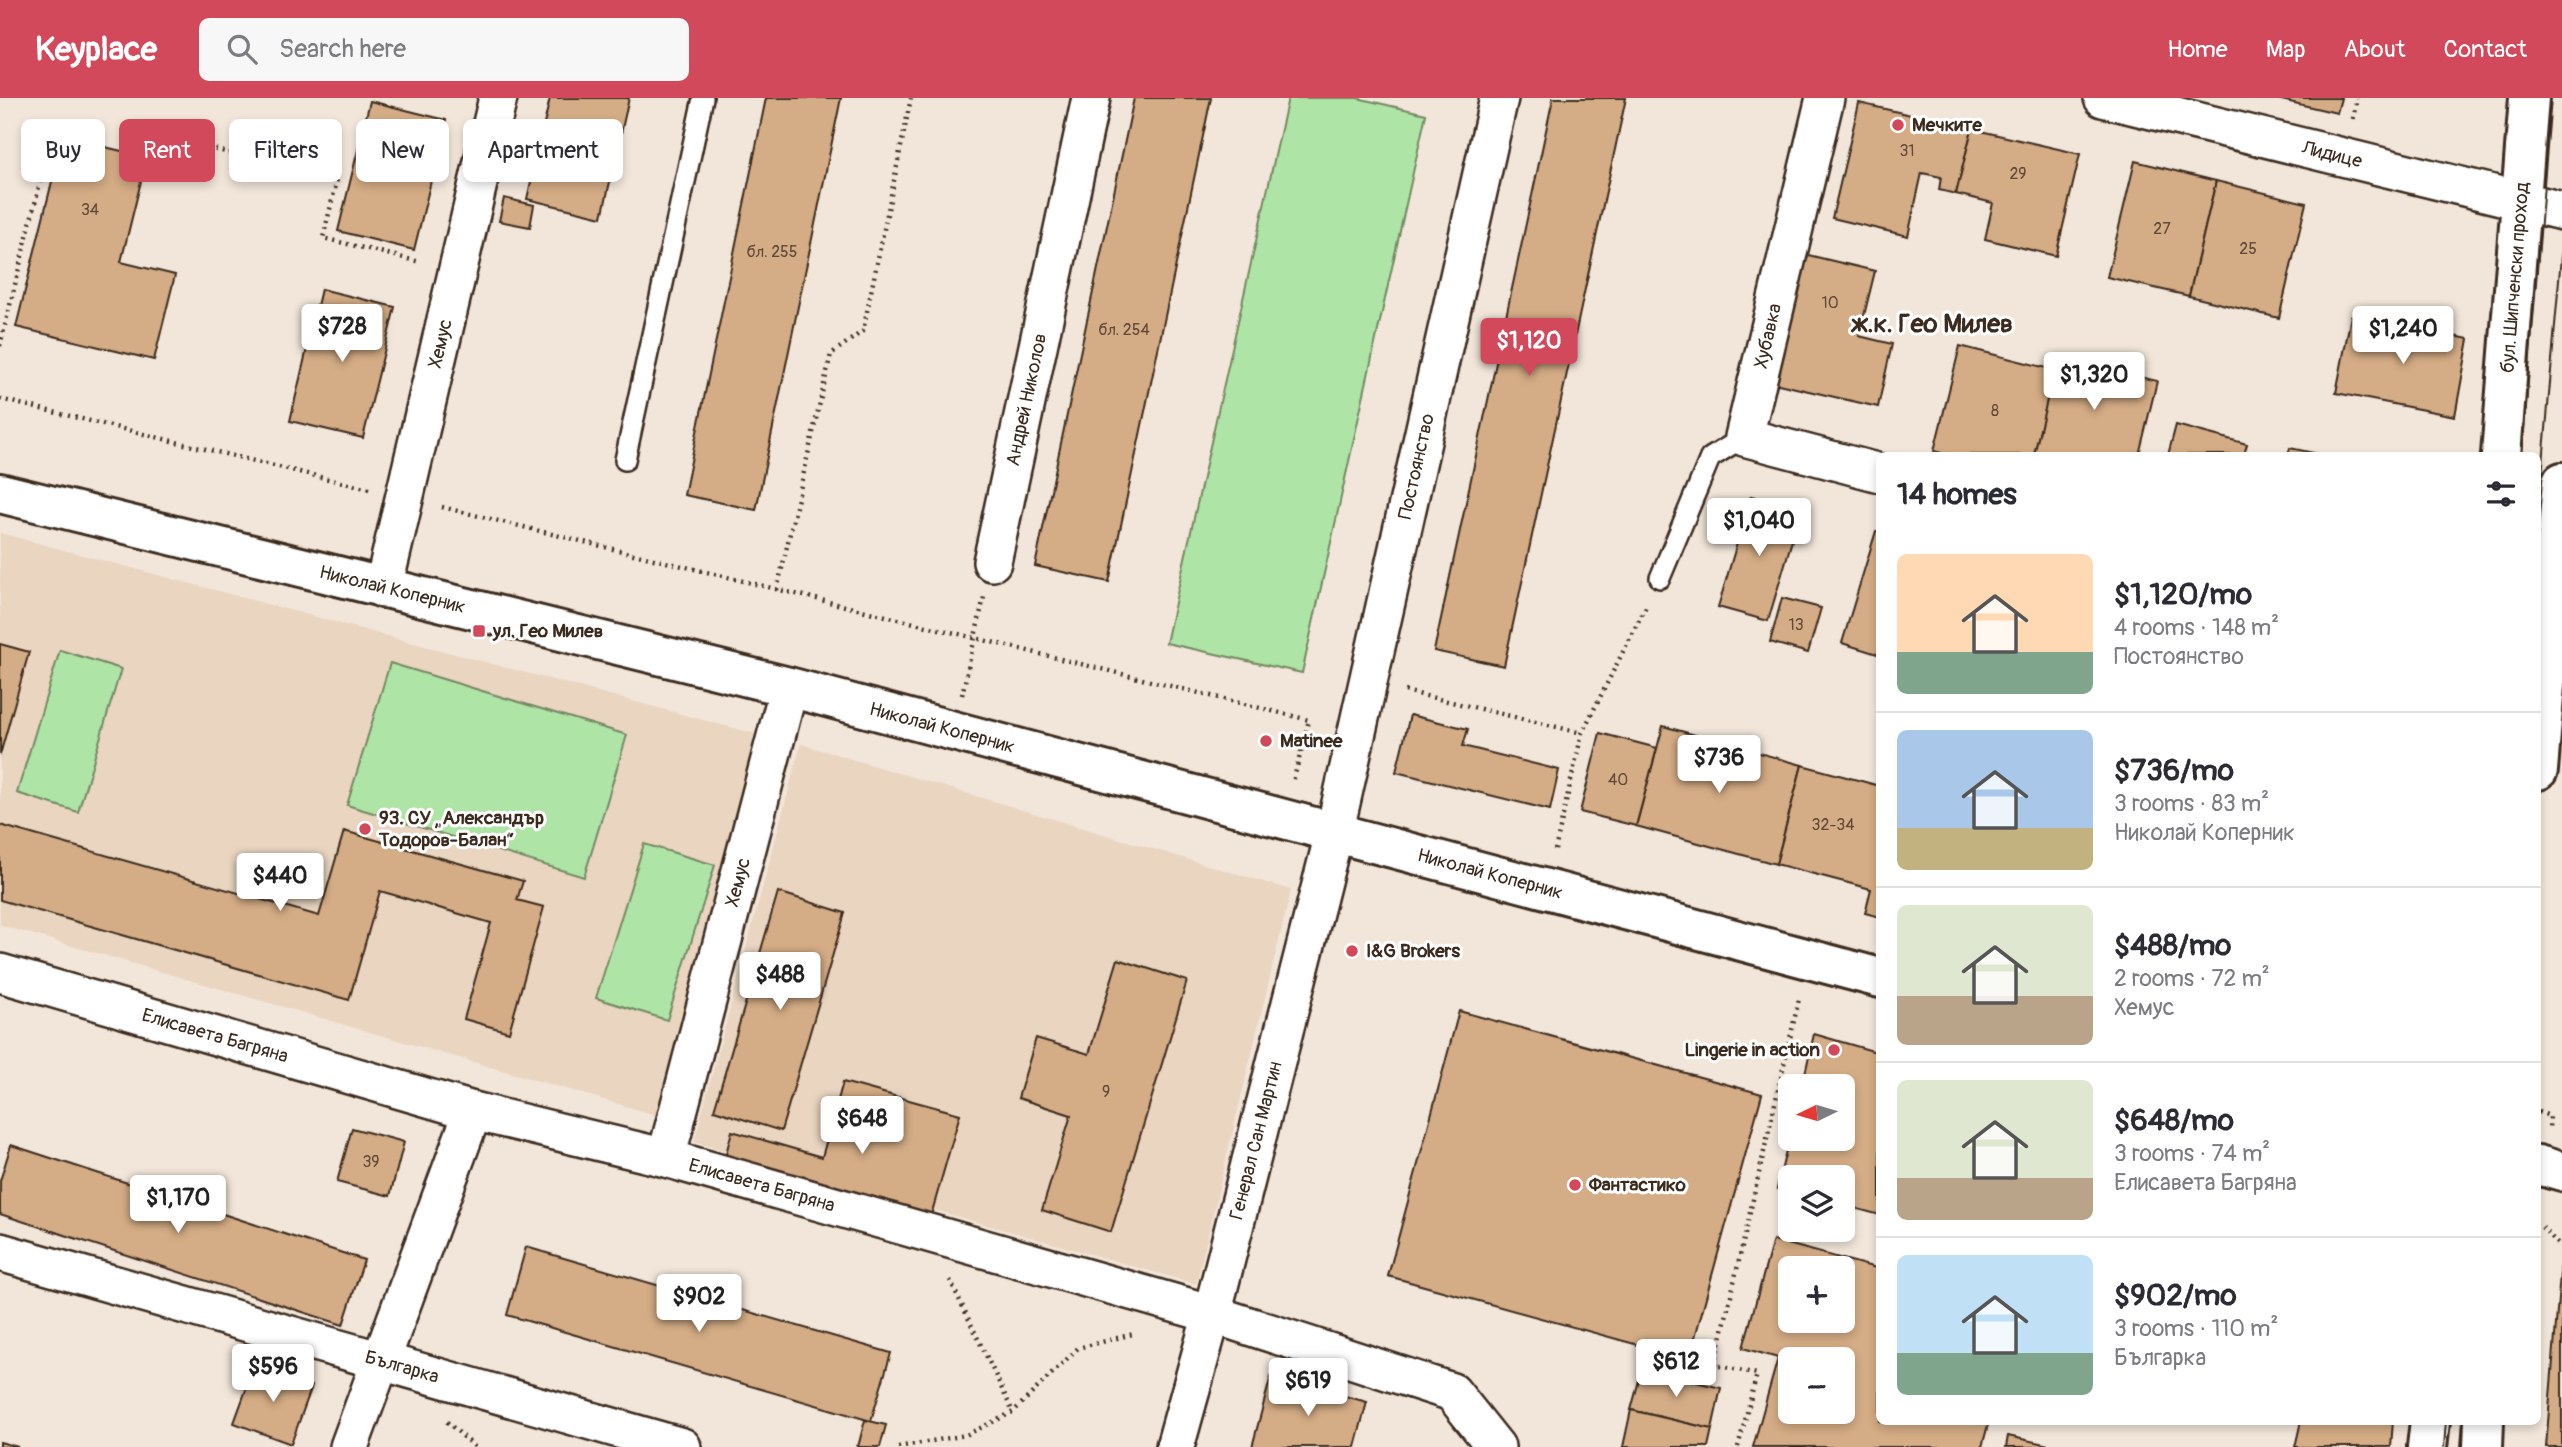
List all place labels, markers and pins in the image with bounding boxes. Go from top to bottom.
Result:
place label: Мечките [1912,113,1982,137]
marker: Мечките [1890,117,1906,133]
pin: $728 [301,304,383,364]
pin: $1,240 [2346,306,2460,366]
pin: $1,120 [1472,318,1586,378]
pin: $1,320 [2037,352,2151,412]
pin: $1,040 [1702,498,1816,558]
place label: ул. Гео Милев [492,619,603,643]
marker: ул. Гео Милев [471,623,487,639]
place label: Matinee [1280,729,1343,753]
marker: Matinee [1258,733,1274,749]
pin: $736 [1678,736,1760,795]
place label: 93. СУ „Александър Тодоров-Балан“ [378,806,544,852]
marker: 93. СУ „Александър Тодоров-Балан“ [357,821,373,837]
pin: $440 [239,854,321,913]
place label: I&G Brokers [1366,939,1460,963]
marker: I&G Brokers [1344,943,1360,959]
pin: $488 [739,953,821,1012]
place label: Lingerie in action [1684,1038,1820,1062]
marker: Lingerie in action [1826,1042,1842,1058]
pin: $648 [821,1096,903,1156]
place label: Фантастико [1588,1173,1686,1197]
pin: $1,170 [121,1176,235,1235]
marker: Фантастико [1567,1177,1583,1193]
pin: $902 [658,1274,740,1334]
pin: $612 [1635,1340,1717,1399]
pin: $596 [232,1344,314,1404]
pin: $619 [1267,1358,1349,1418]

